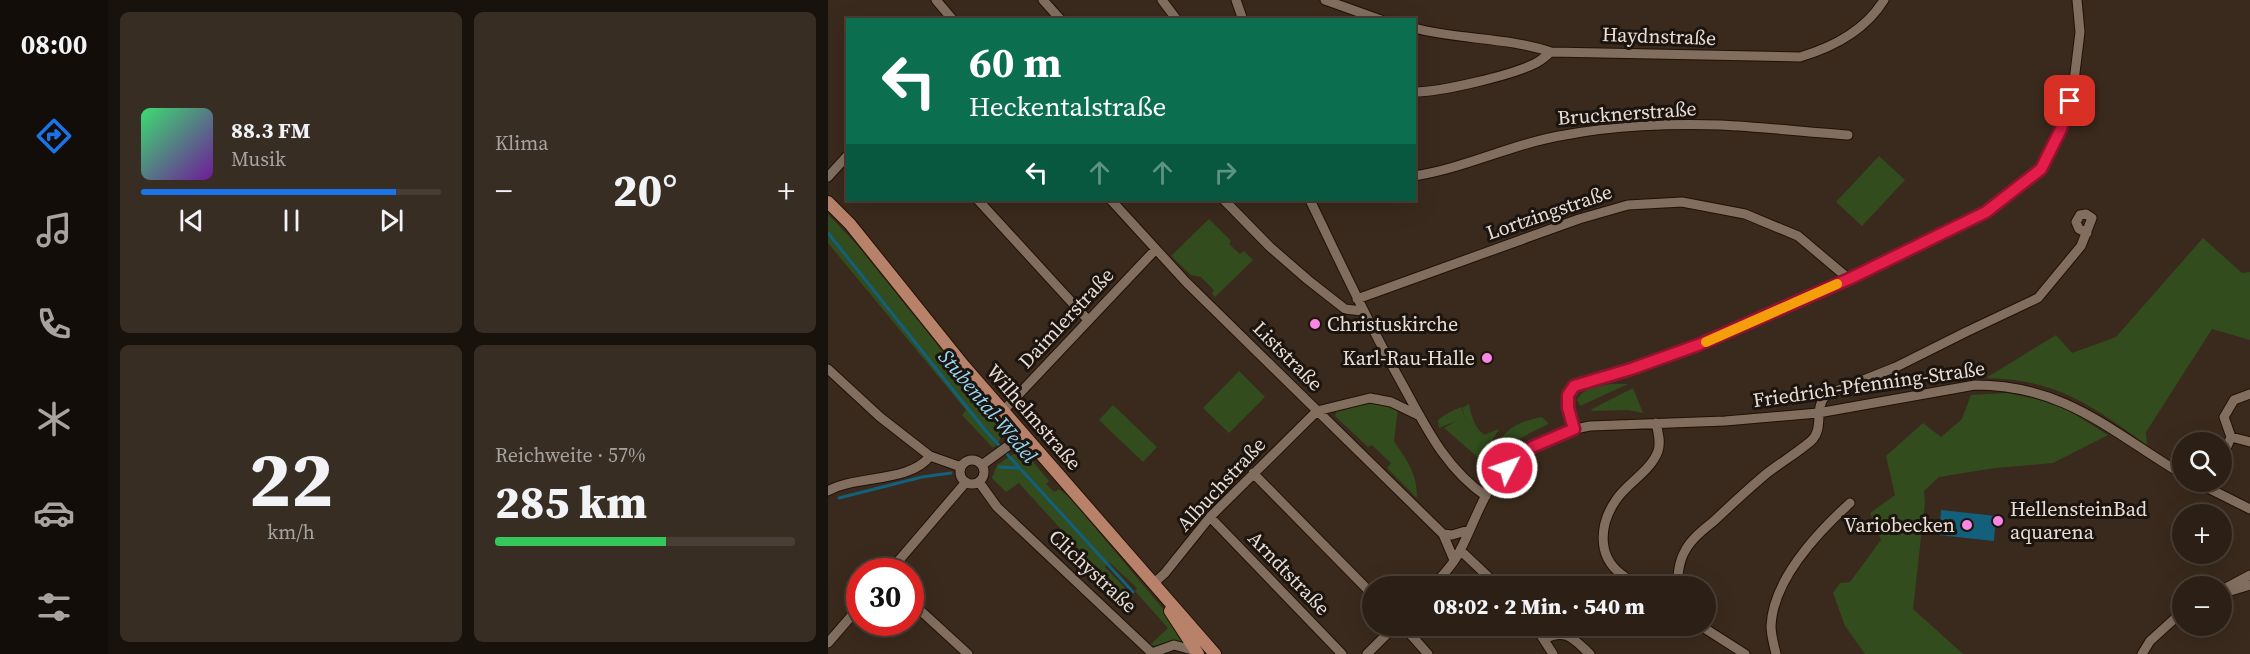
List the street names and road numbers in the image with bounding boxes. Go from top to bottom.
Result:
street label: Haydnstraße [1601,20,1717,52]
street label: Brucknerstraße [1557,94,1697,132]
street label: Lortzingstraße [1482,177,1616,247]
street label: Daimlerstraße [1012,261,1120,375]
street label: Liststraße [1247,315,1329,397]
street label: Friedrich-Pfenning-Straße [1751,354,1987,414]
street label: Wilhelmstraße [980,358,1088,476]
street label: Albuchstraße [1170,431,1272,537]
street label: Clichystraße [1043,523,1143,619]
street label: Arndtstraße [1242,525,1336,621]

